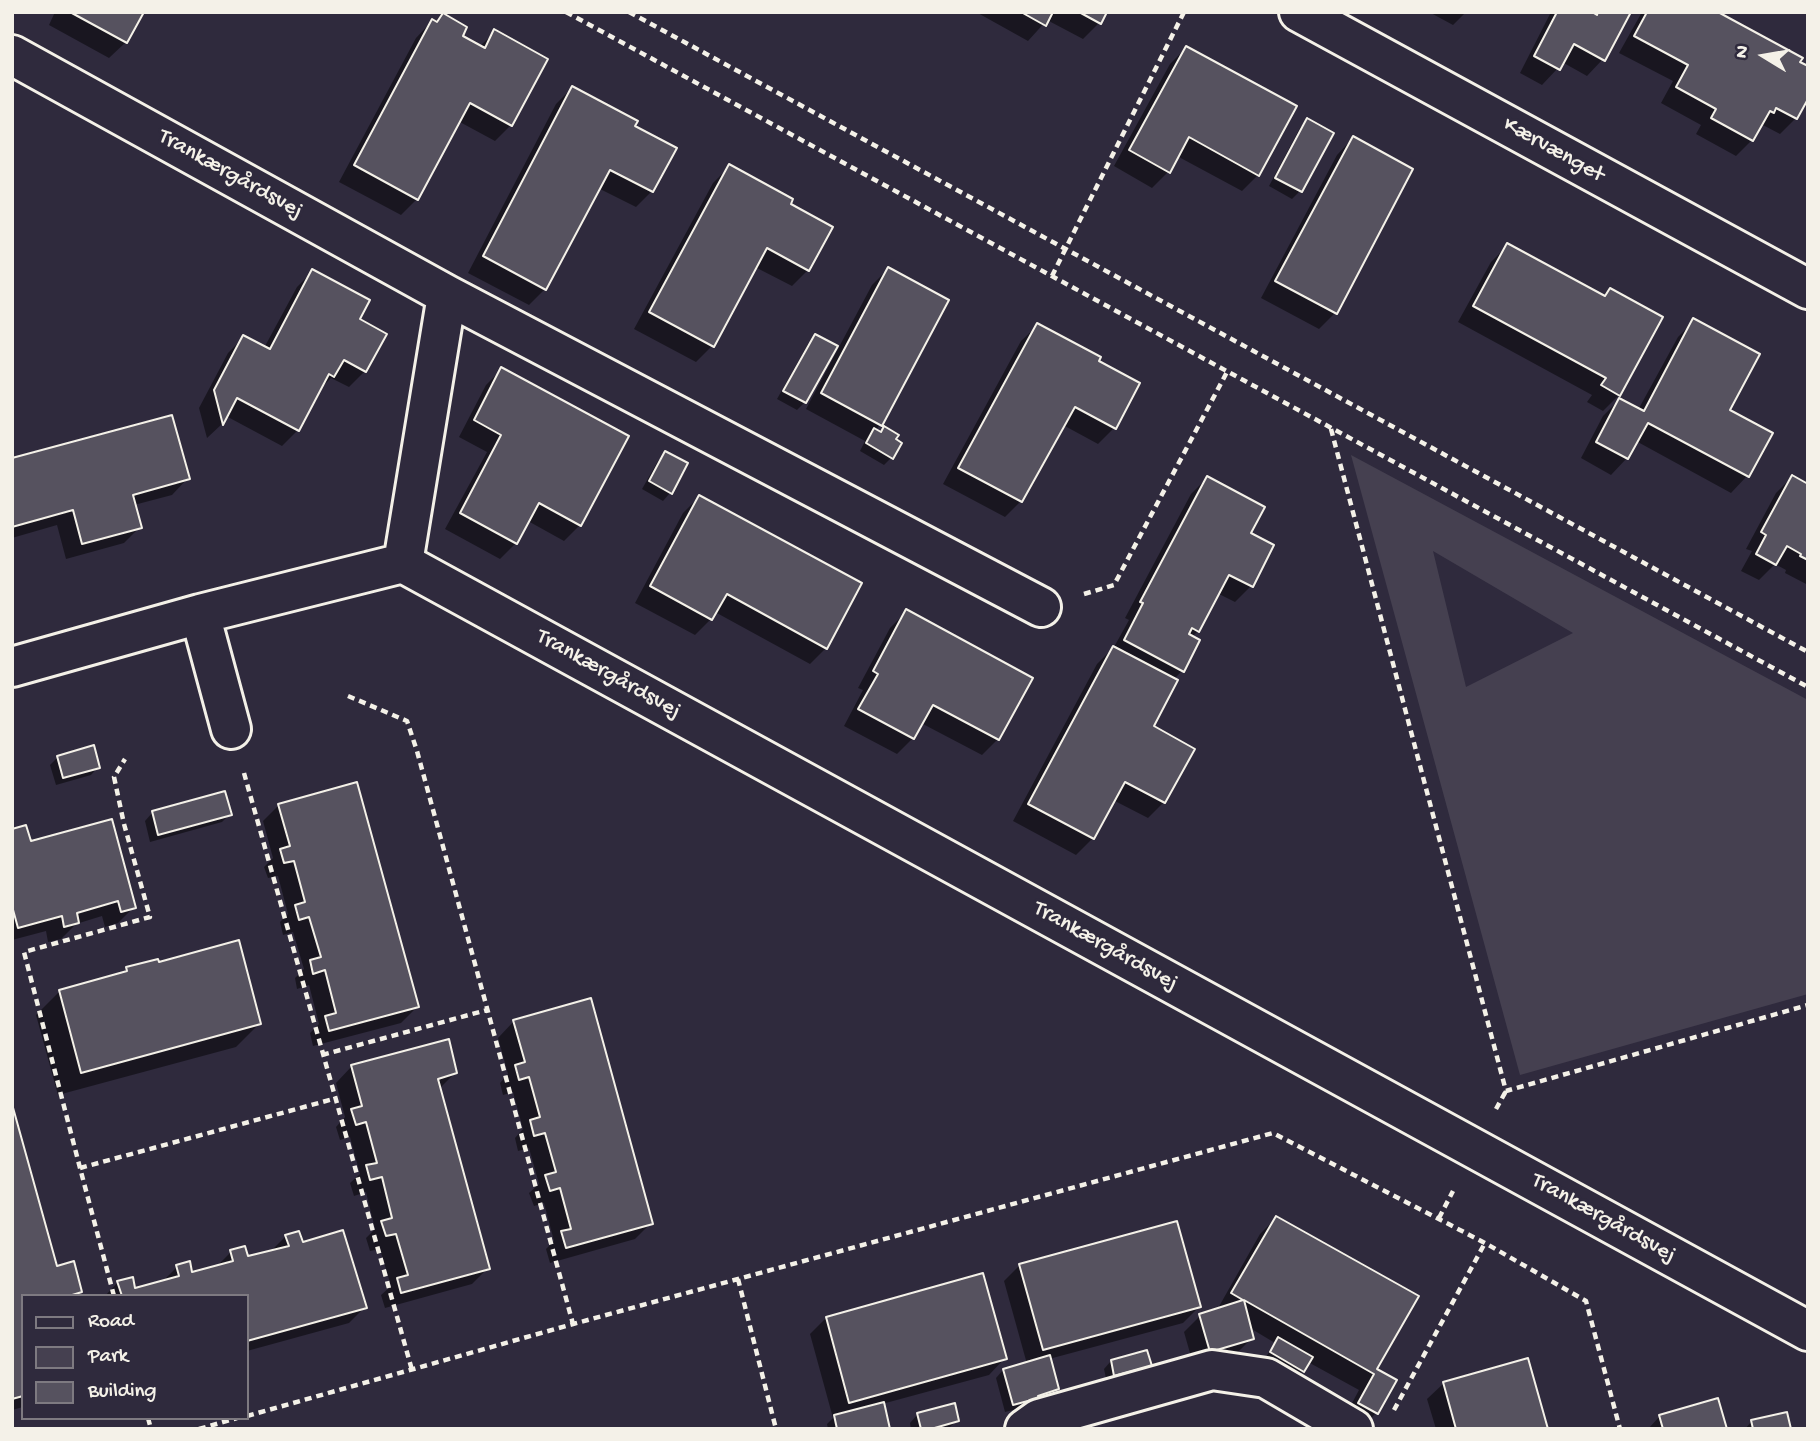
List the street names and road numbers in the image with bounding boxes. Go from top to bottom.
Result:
street label: Kærvænget [1497,112,1609,190]
street label: Trankærgårdsvej [153,124,307,226]
street label: Trankærgårdsvej [531,624,685,726]
street label: Trankærgårdsvej [1028,896,1182,998]
street label: Trankærgårdsvej [1526,1168,1680,1270]

